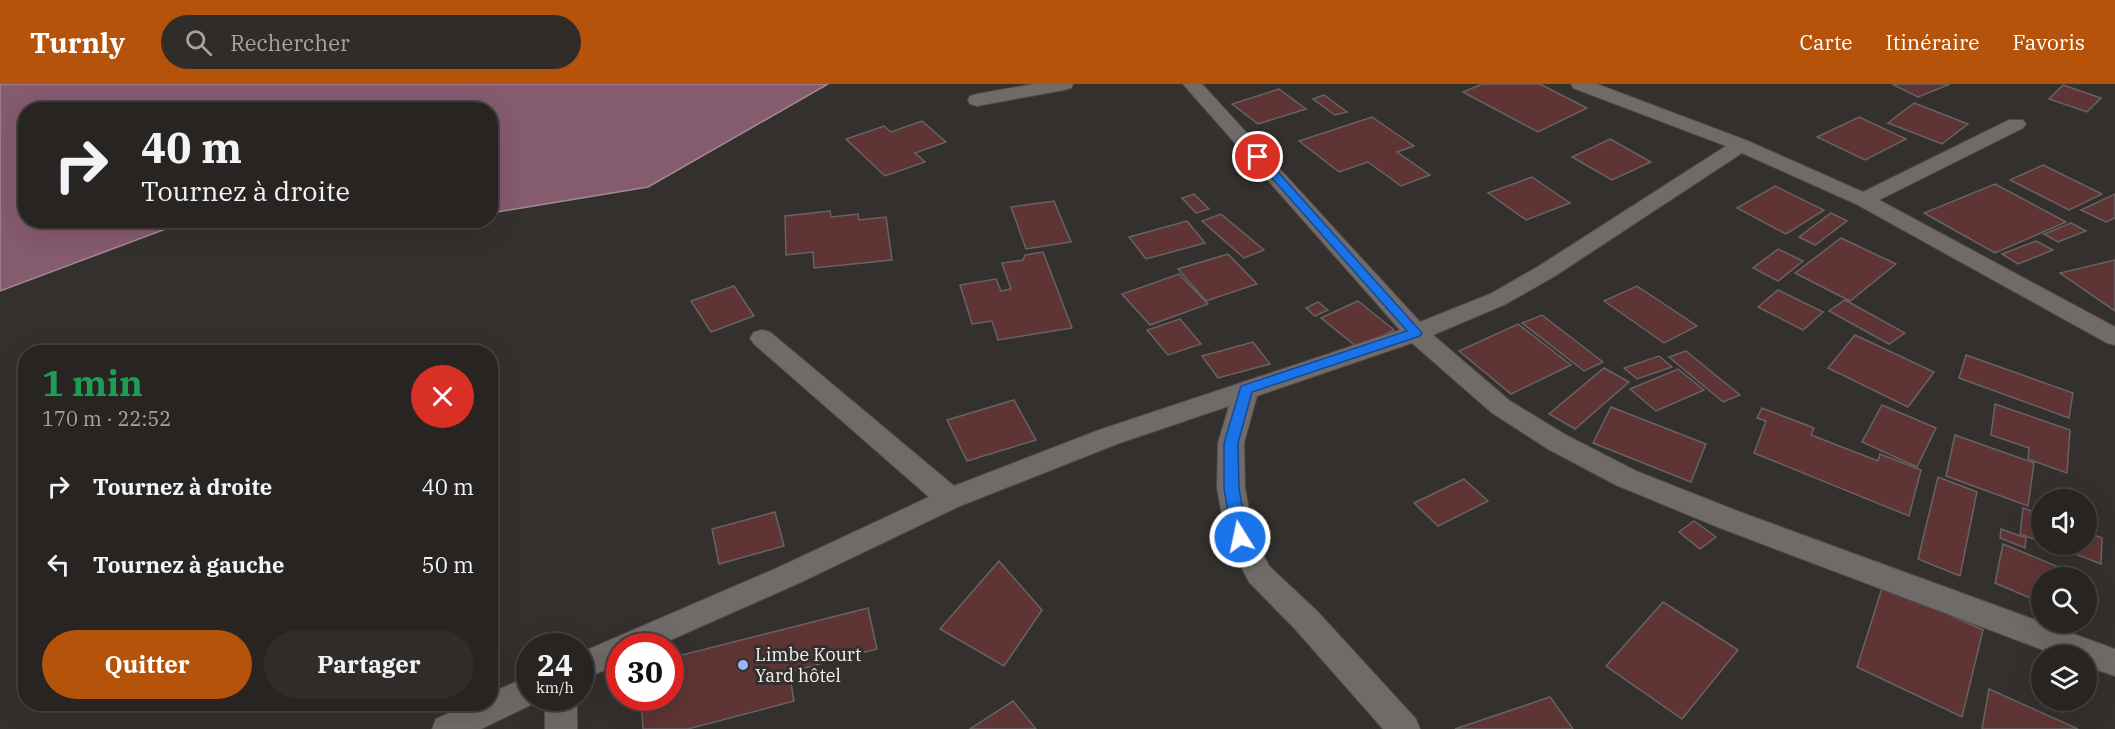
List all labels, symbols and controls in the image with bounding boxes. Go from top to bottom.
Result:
search box [161,15,581,69]
text: Turnly [30,24,125,61]
icon: search [182,26,215,59]
text: Rechercher [230,28,350,57]
text: Carte [1799,28,1853,56]
text: Itinéraire [1886,28,1979,56]
text: Favoris [2012,28,2085,56]
text: 40 m [141,120,242,175]
icon: right [42,126,120,204]
pin [1232,131,1283,182]
icon: arrive [1241,140,1274,173]
text: Tournez à droite [141,173,350,208]
text: 1 min [42,359,143,406]
button: close [411,365,474,428]
text: 170 m · 22:52 [42,405,171,432]
icon: right [42,470,75,503]
text: Tournez à droite [93,472,272,501]
text: 40 m [422,472,474,501]
map controls [2031,489,2097,711]
button: sound [2031,489,2097,555]
position arrow [1208,505,1272,569]
icon: left [42,548,75,581]
text: Tournez à gauche [93,550,284,579]
text: 50 m [422,550,474,579]
button: search [2031,567,2097,633]
button: Quitter [42,630,252,699]
button: Partager [264,630,474,699]
speed limit sign: 30 [606,633,684,711]
place label: Limbe Kourt Yard hôtel [755,643,861,687]
text: 24 [537,645,573,684]
button: layers [2031,645,2097,711]
marker: Limbe Kourt Yard hôtel [736,658,750,672]
text: km/h [536,678,574,697]

